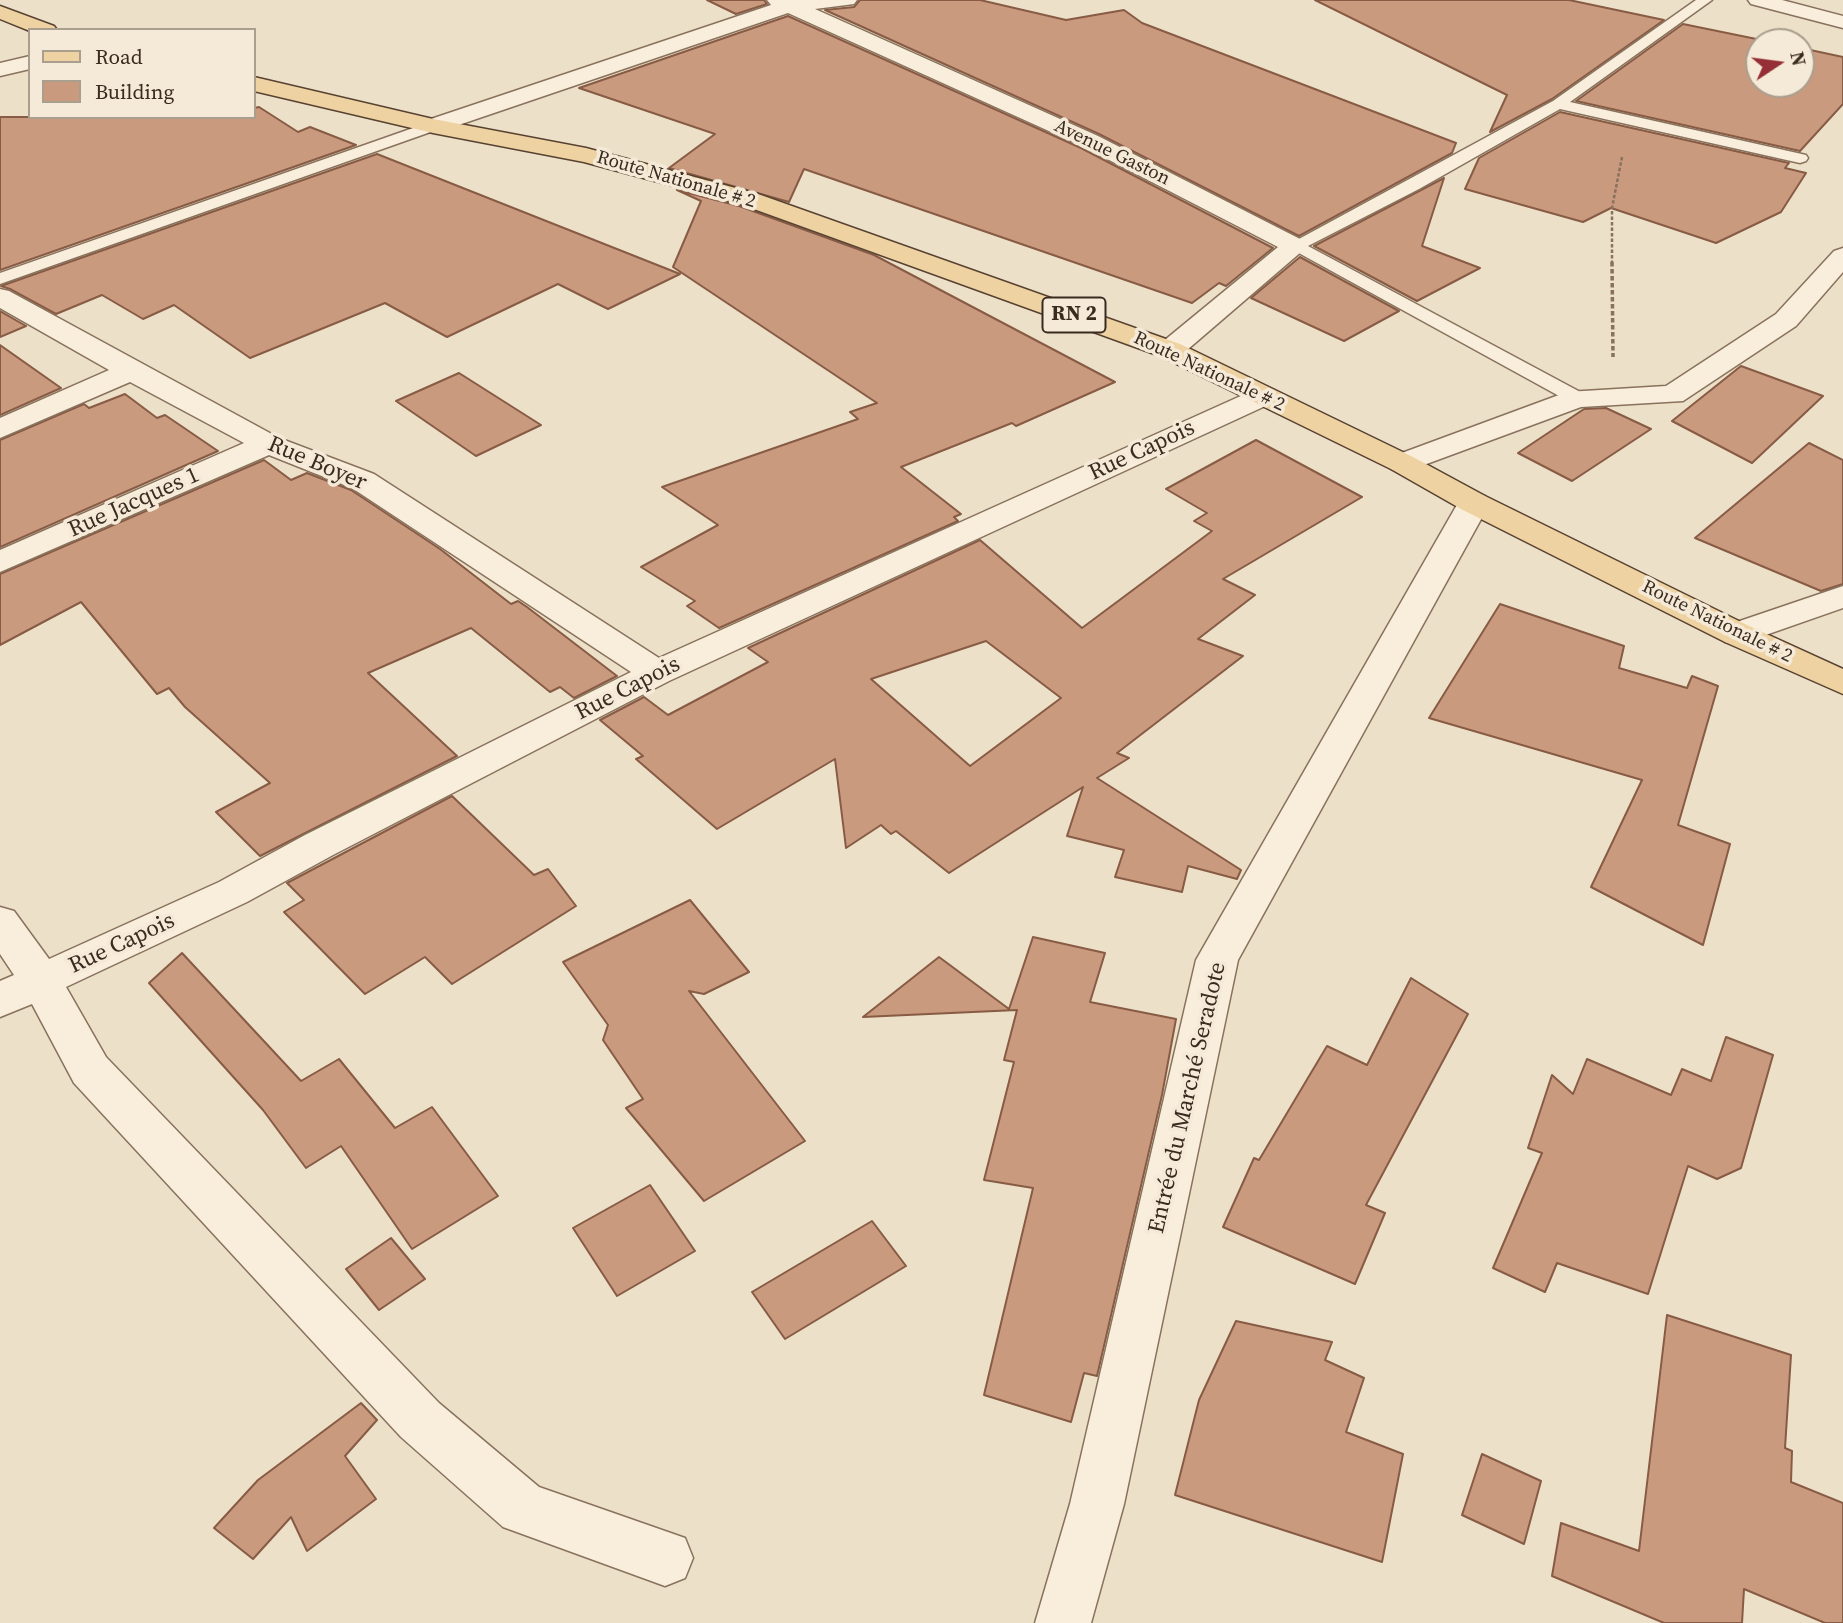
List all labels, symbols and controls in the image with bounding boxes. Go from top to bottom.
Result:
legend [28,28,256,119]
north arrow [1745,28,1815,98]
text: Road [95,42,143,71]
text: N [1784,49,1813,68]
text: Building [95,77,174,106]
street label: Avenue Gaston [1050,115,1174,191]
street label: Route Nationale # 2 [594,146,758,214]
road number: RN 2 [1042,298,1106,332]
street label: Route Nationale # 2 [1130,327,1288,417]
street label: Rue Capois [1085,414,1199,488]
street label: Rue Boyer [263,431,371,497]
street label: Rue Jacques 1 [64,462,204,544]
street label: Route Nationale # 2 [1638,576,1796,668]
street label: Rue Capois [571,651,685,727]
street label: Rue Capois [65,907,179,981]
street label: Entrée du Marché Seradote [1143,960,1233,1236]

